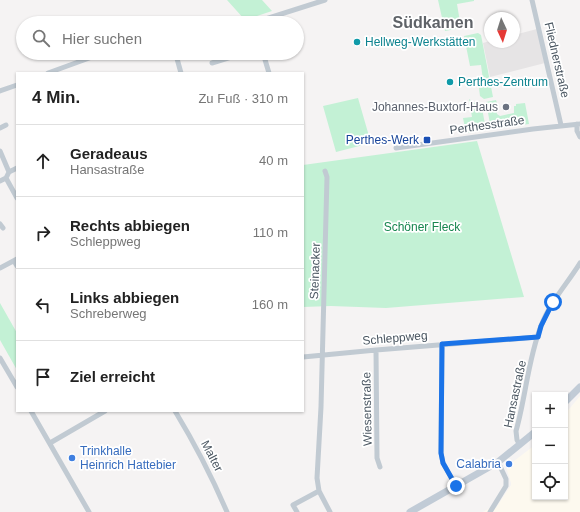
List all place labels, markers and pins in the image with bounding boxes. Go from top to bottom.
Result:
place label: Hellweg-Werkstätten [365,35,475,49]
marker: Hellweg-Werkstätten [352,37,362,47]
place label: Perthes-Zentrum [458,75,548,89]
marker: Perthes-Zentrum [445,77,455,87]
place label: Johannes-Buxtorf-Haus [372,100,498,114]
marker: Johannes-Buxtorf-Haus [501,102,511,112]
place label: Perthes-Werk [346,133,420,147]
marker: Perthes-Werk [422,135,432,145]
place label: Trinkhalle Heinrich Hattebier [80,444,176,472]
marker: Trinkhalle Heinrich Hattebier [67,453,77,463]
place label: Calabria [456,457,501,471]
marker: Calabria [504,459,514,469]

